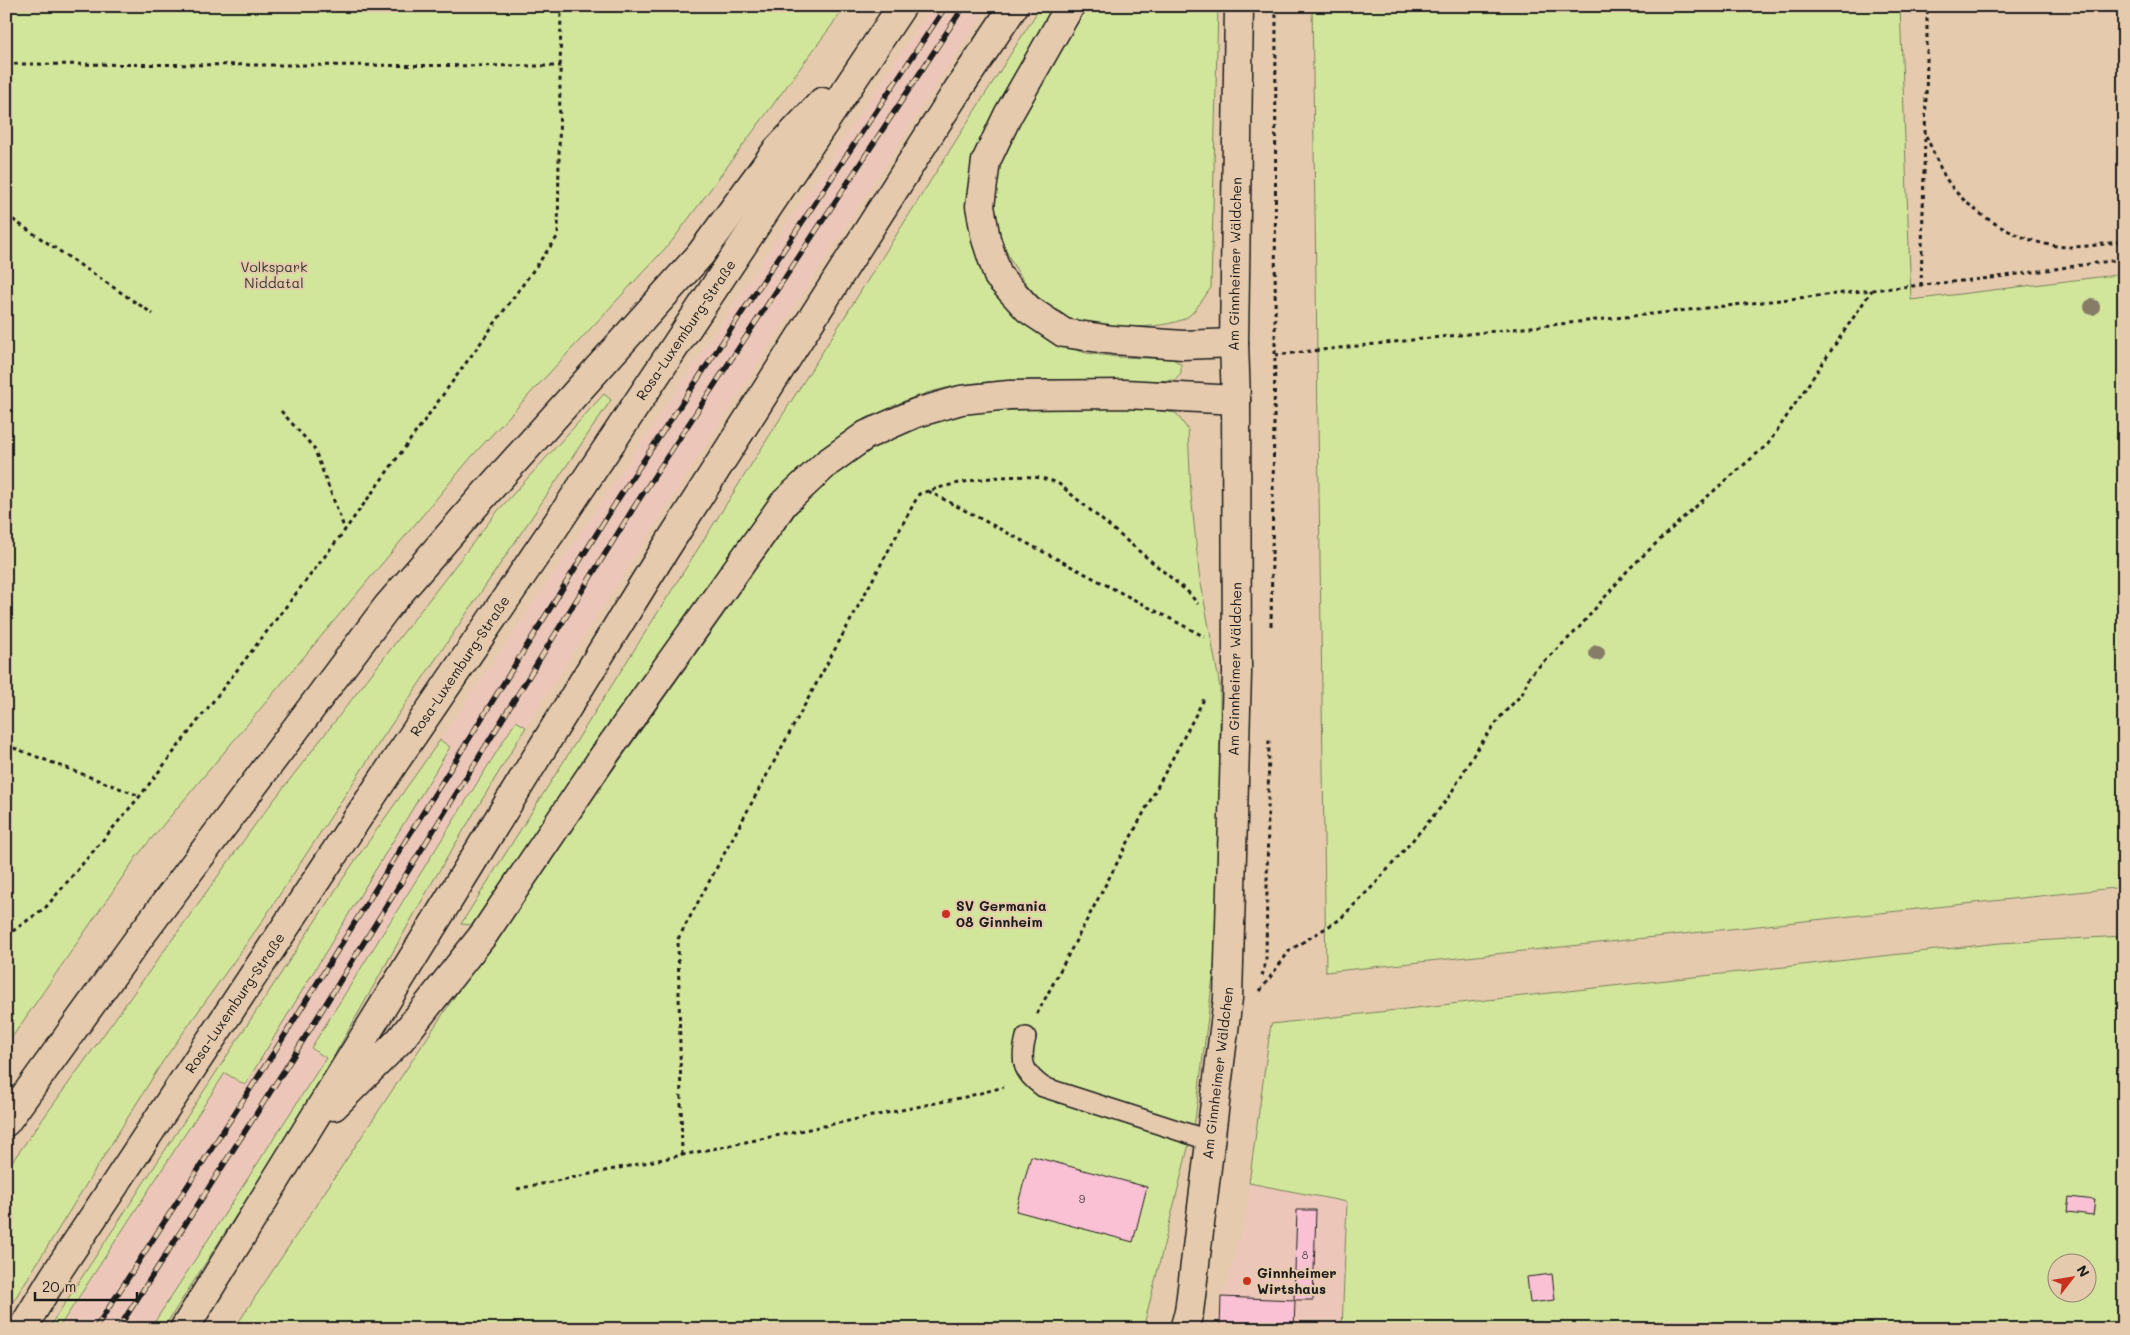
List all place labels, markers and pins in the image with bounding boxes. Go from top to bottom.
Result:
place label: SV Germania 08 Ginnheim [956,896,1047,931]
marker: SV Germania 08 Ginnheim [940,908,952,920]
place label: Ginnheimer Wirtshaus [1257,1263,1337,1298]
marker: Ginnheimer Wirtshaus [1241,1275,1253,1287]

